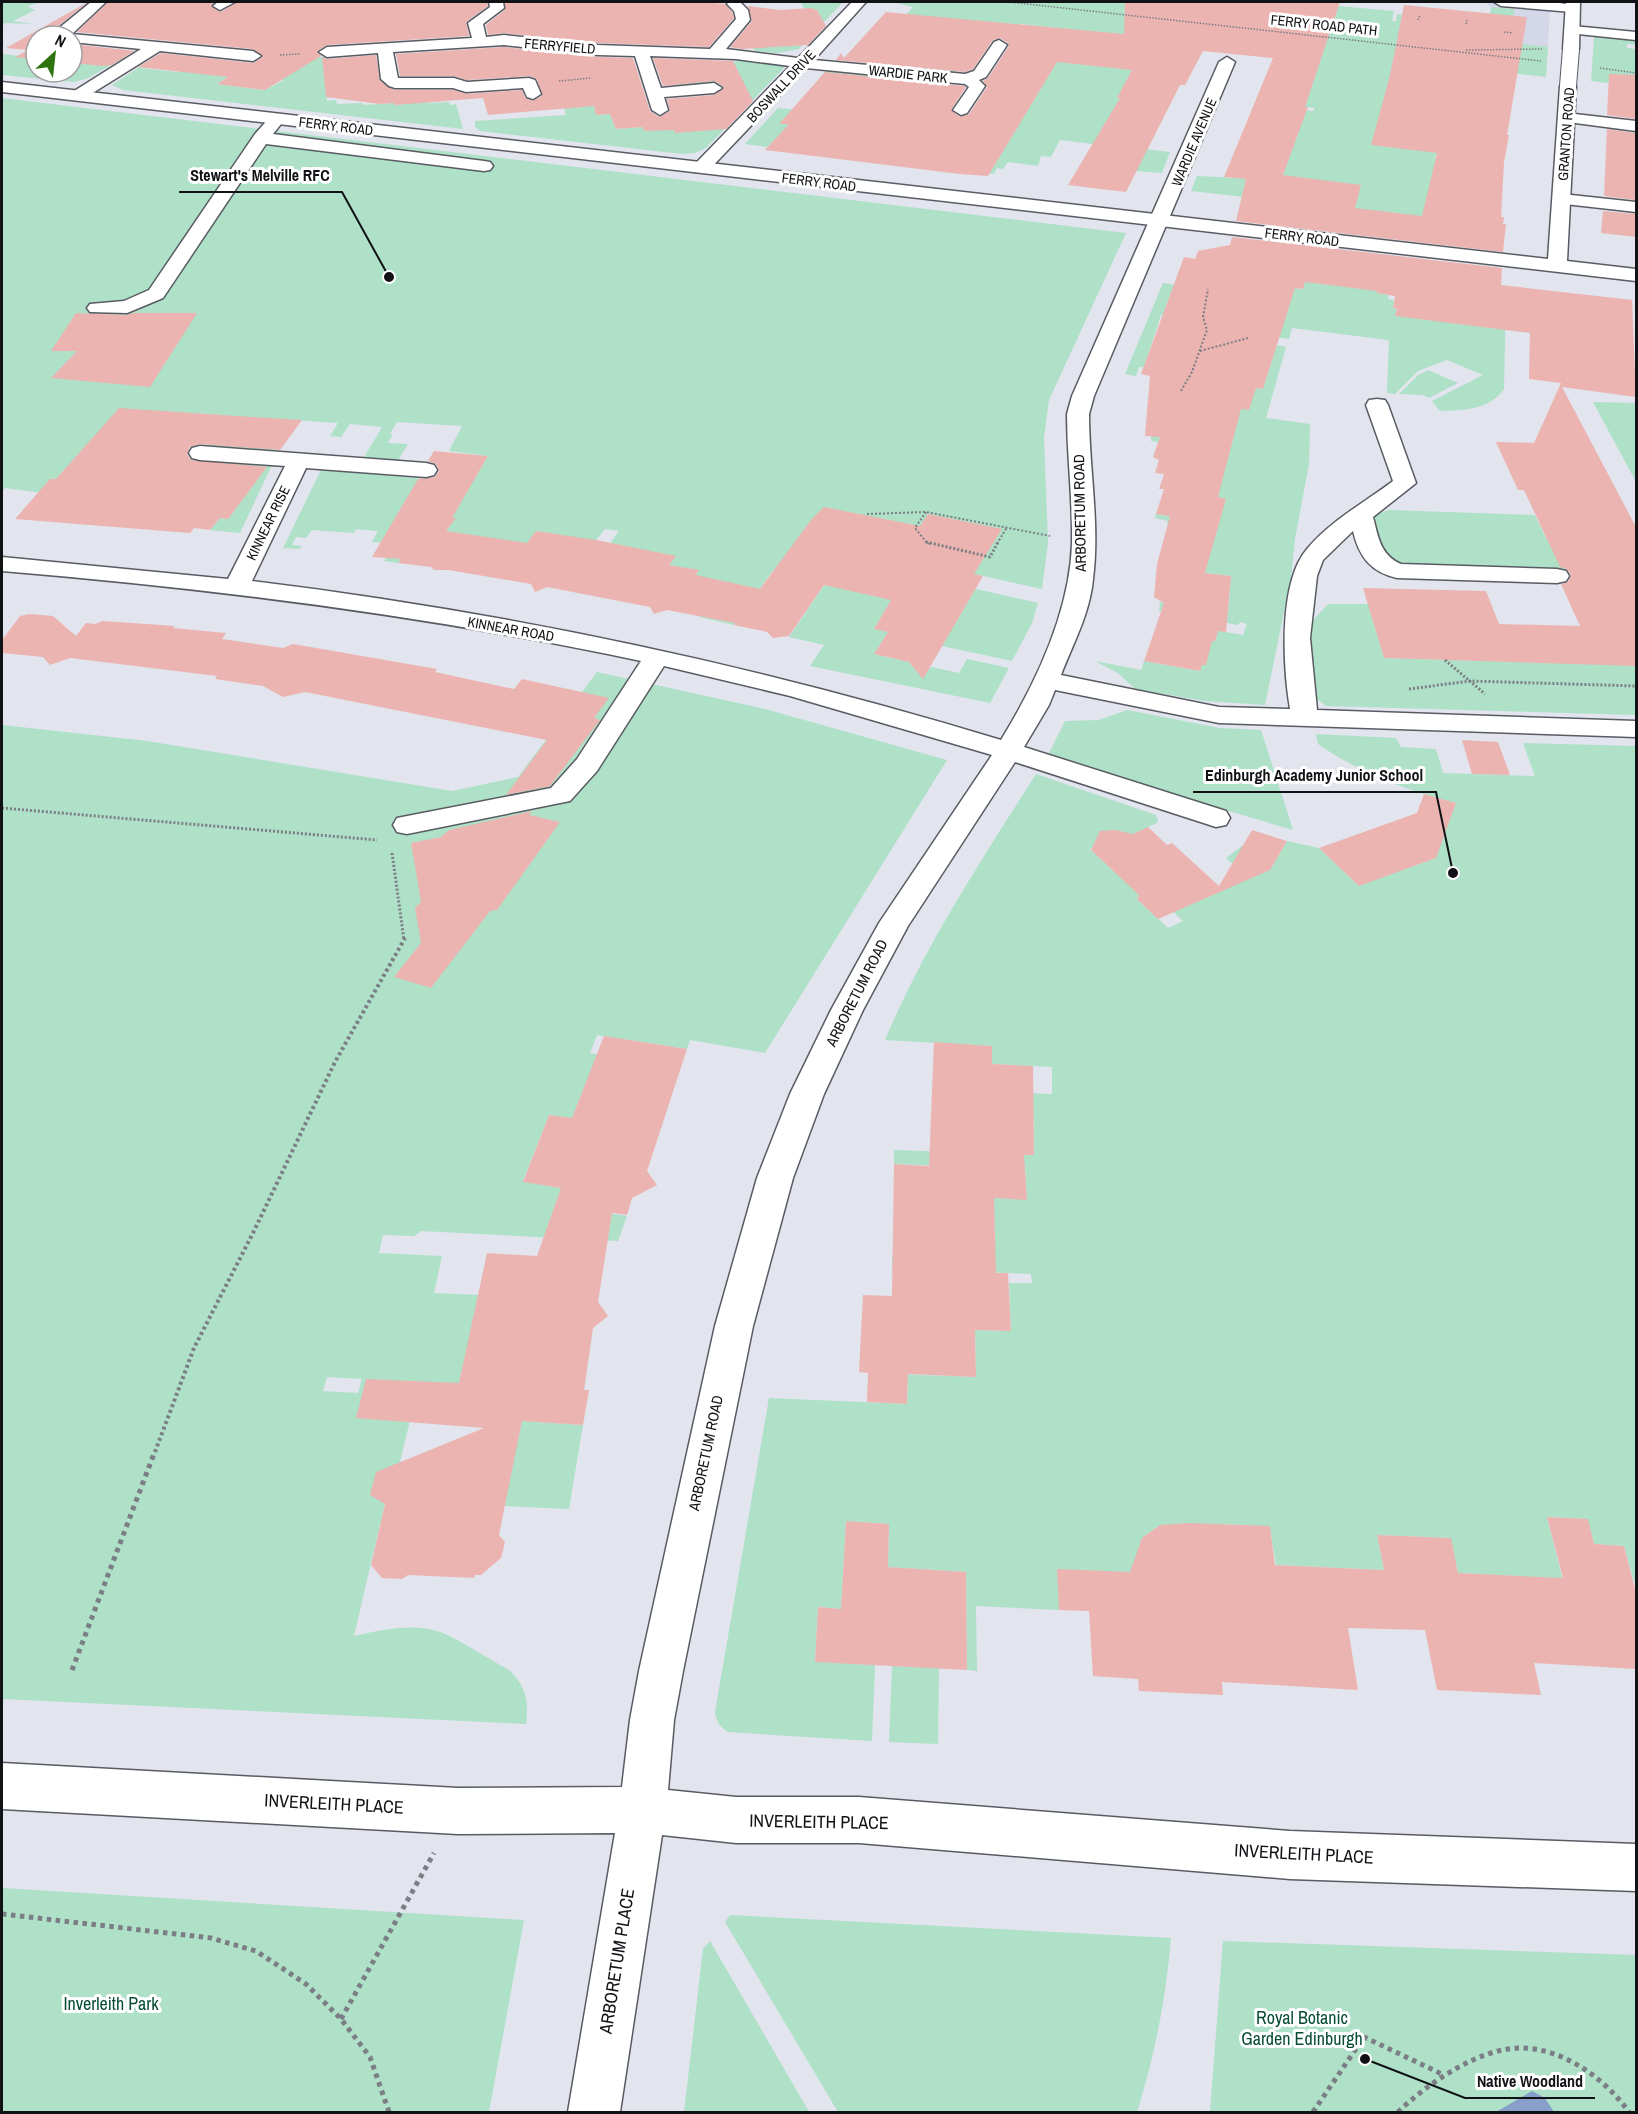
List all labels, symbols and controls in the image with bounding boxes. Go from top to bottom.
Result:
street label: FERRY ROAD PATH [1270,10,1378,40]
north arrow [24,24,84,84]
text: N [52,29,70,53]
street label: FERRYFIELD [524,34,596,58]
street label: BOSWALL DRIVE [743,46,819,126]
street label: WARDIE PARK [868,61,949,87]
street label: GRANTON ROAD [1554,87,1578,181]
street label: WARDIE AVENUE [1167,95,1221,189]
street label: FERRY ROAD [298,113,374,139]
callout: Stewart's Melville RFC [179,158,342,192]
text: Stewart's Melville RFC [190,164,330,186]
street label: FERRY ROAD [781,169,857,195]
street label: FERRY ROAD [1264,224,1340,250]
street label: ARBORETUM ROAD [1068,454,1091,573]
street label: KINNEAR RISE [242,483,294,563]
street label: KINNEAR ROAD [466,613,556,645]
callout: Edinburgh Academy Junior School [1193,758,1436,792]
text: Edinburgh Academy Junior School [1205,764,1423,786]
street label: ARBORETUM ROAD [820,936,893,1051]
street label: ARBORETUM ROAD [683,1393,728,1514]
street label: INVERLEITH PLACE [264,1787,404,1820]
street label: INVERLEITH PLACE [749,1808,889,1835]
street label: INVERLEITH PLACE [1234,1837,1374,1870]
street label: ARBORETUM PLACE [593,1886,640,2036]
park label: Inverleith Park [63,1991,159,2016]
park label: Royal Botanic Garden Edinburgh [1241,2005,1363,2051]
callout: Native Woodland [1465,2064,1595,2098]
text: Native Woodland [1477,2070,1583,2092]

